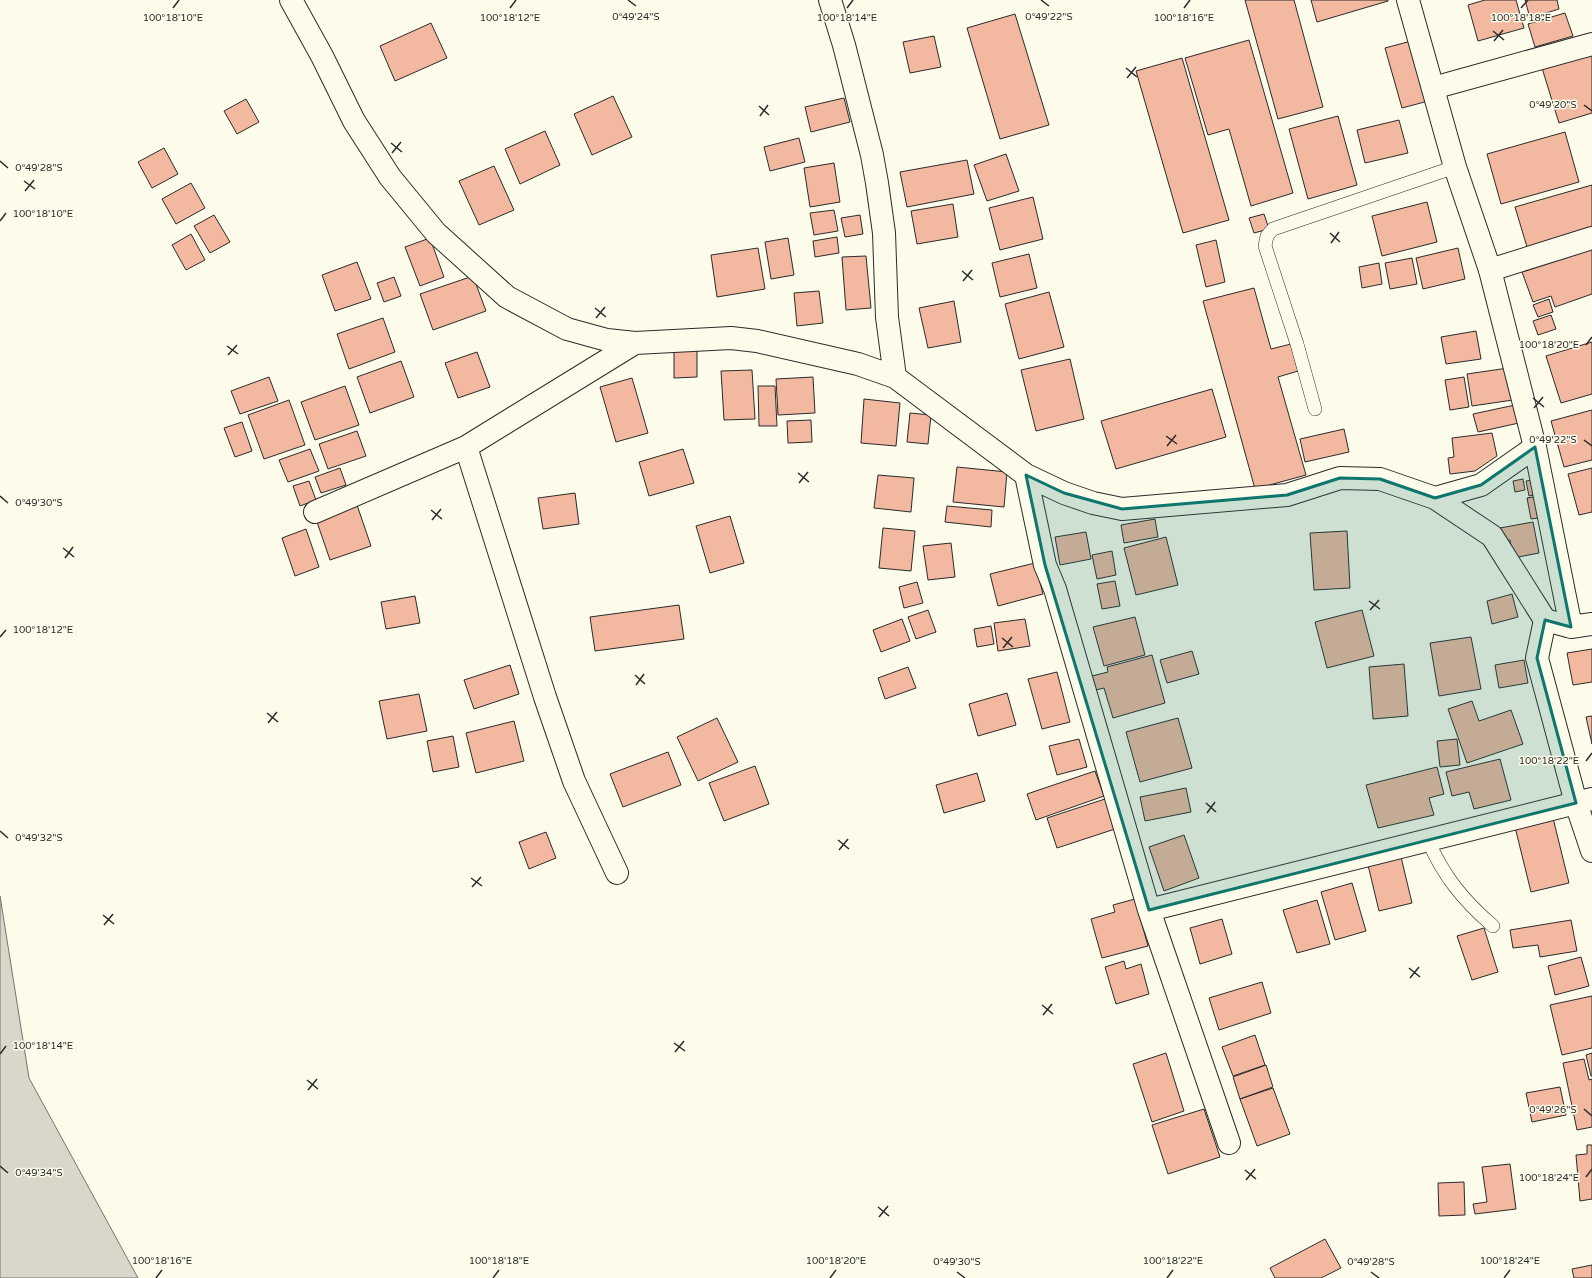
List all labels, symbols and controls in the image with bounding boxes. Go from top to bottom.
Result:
text: 0°49'24"S [612,11,660,23]
text: 0°49'22"S [1025,11,1073,23]
text: 100°18'10"E [143,12,203,24]
text: 100°18'12"E [480,12,540,24]
text: 100°18'14"E [817,12,877,24]
text: 100°18'16"E [1154,12,1214,24]
text: 100°18'18"E [1491,12,1551,24]
text: 0°49'20"S [1529,99,1577,111]
text: 0°49'28"S [15,162,63,174]
text: 100°18'10"E [13,208,73,220]
text: 100°18'20"E [1519,339,1579,351]
text: 0°49'22"S [1529,434,1577,446]
text: 0°49'30"S [15,497,63,509]
text: 100°18'12"E [13,624,73,636]
text: 100°18'22"E [1519,755,1579,767]
text: 0°49'32"S [15,832,63,844]
text: 100°18'14"E [13,1040,73,1052]
text: 0°49'26"S [1529,1104,1577,1116]
text: 0°49'34"S [15,1167,63,1179]
text: 100°18'24"E [1519,1172,1579,1184]
text: 100°18'16"E [132,1255,192,1267]
text: 100°18'18"E [469,1255,529,1267]
text: 100°18'20"E [806,1255,866,1267]
text: 100°18'22"E [1143,1255,1203,1267]
text: 100°18'24"E [1480,1255,1540,1267]
text: 0°49'30"S [933,1256,981,1268]
text: 0°49'28"S [1347,1256,1395,1268]

